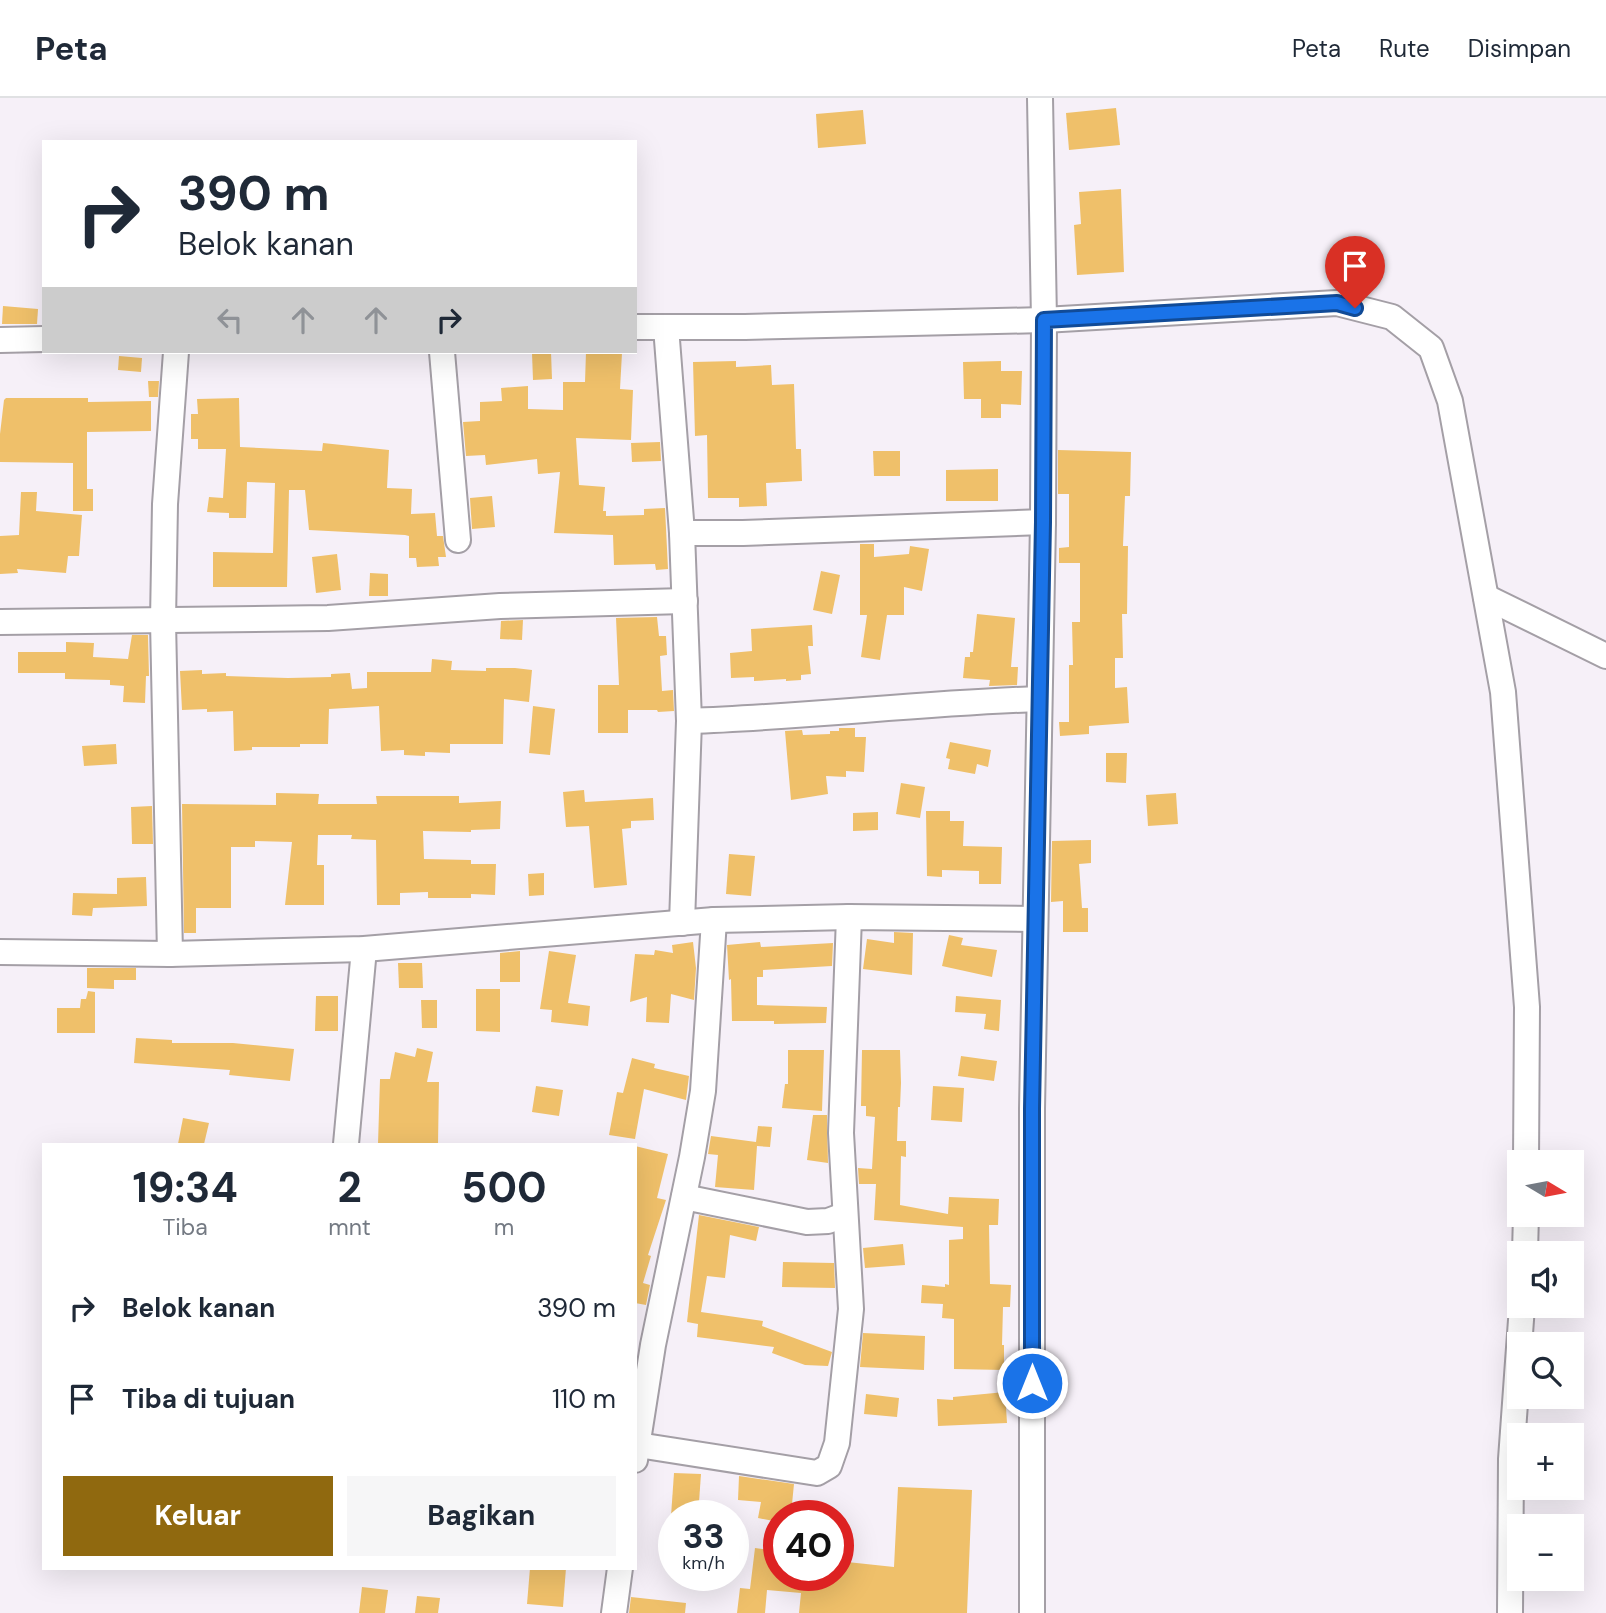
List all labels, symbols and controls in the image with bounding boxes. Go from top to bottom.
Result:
text: Peta [35,27,108,70]
text: Peta [1292,33,1341,64]
text: Rute [1379,33,1430,64]
text: Disimpan [1468,33,1571,64]
text: 390 m [178,161,330,225]
icon: right [63,168,154,259]
text: Belok kanan [178,223,354,265]
pin [1325,236,1385,308]
icon: arrive [1336,247,1374,285]
icon: left [211,301,249,339]
icon: ahead [284,301,322,339]
icon: ahead [357,301,395,339]
icon: right [430,301,468,339]
north arrow [1507,1150,1584,1227]
map controls [1507,1150,1584,1591]
text: 19:34 [132,1160,238,1215]
text: 2 [337,1160,362,1215]
text: 500 [461,1160,547,1215]
text: Tiba [162,1212,208,1242]
text: mnt [328,1212,371,1242]
text: m [494,1212,514,1242]
button: sound [1507,1241,1584,1318]
icon: right [63,1289,101,1327]
text: Belok kanan [122,1291,275,1325]
text: 390 m [537,1291,616,1325]
button: search [1507,1332,1584,1409]
position arrow [995,1346,1069,1420]
icon: arrive [63,1380,101,1418]
text: Tiba di tujuan [122,1382,295,1416]
text: 110 m [552,1382,616,1416]
button: + [1507,1423,1584,1500]
button: Keluar [63,1476,333,1556]
button: Bagikan [347,1476,616,1556]
speed limit sign: 40 [763,1500,854,1591]
text: 33 [682,1513,725,1559]
button: − [1507,1514,1584,1591]
text: km/h [682,1551,725,1575]

